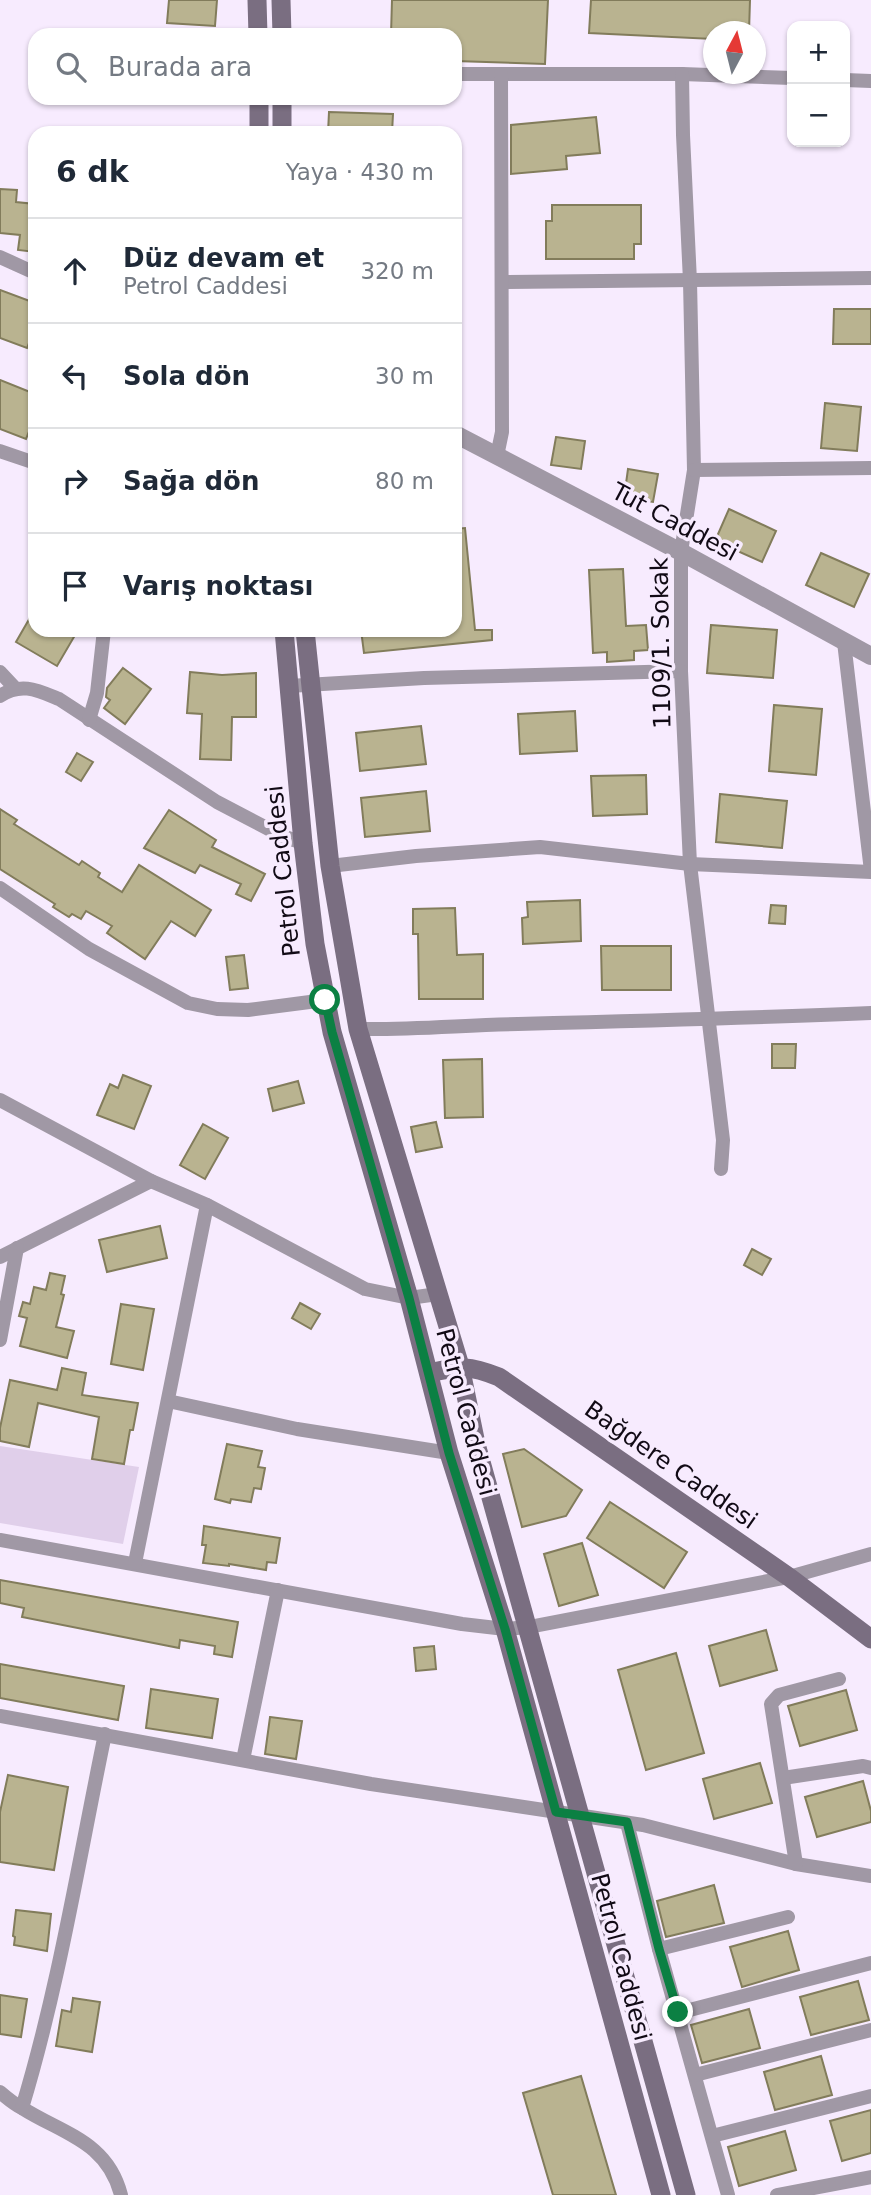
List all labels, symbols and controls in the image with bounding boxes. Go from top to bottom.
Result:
north arrow [703,21,766,84]
map controls [787,21,850,147]
button: + [787,21,850,84]
search box [28,28,462,105]
icon: search [52,48,90,86]
text: Burada ara [108,52,252,82]
button: − [787,84,850,147]
text: 6 dk [56,154,129,189]
text: Yaya · 430 m [286,159,434,185]
text: Düz devam et [123,243,324,273]
icon: ahead [56,252,94,290]
text: 320 m [360,258,434,284]
text: Petrol Caddesi [123,273,288,299]
icon: left [56,357,94,395]
text: Sola dön [123,361,250,391]
text: 30 m [375,363,434,389]
icon: right [56,462,94,500]
text: Sağa dön [123,466,259,496]
text: 80 m [375,468,434,494]
street label: Tut Caddesi [606,477,743,567]
street label: 1109/1. Sokak [646,557,676,729]
icon: arrive [56,567,94,605]
text: Varış noktası [123,571,314,601]
street label: Petrol Caddesi [260,784,306,958]
route start [309,984,340,1015]
street label: Petrol Caddesi [430,1325,502,1499]
street label: Bağdere Caddesi [579,1395,763,1535]
street label: Petrol Caddesi [585,1870,657,2044]
route end [662,1996,693,2027]

